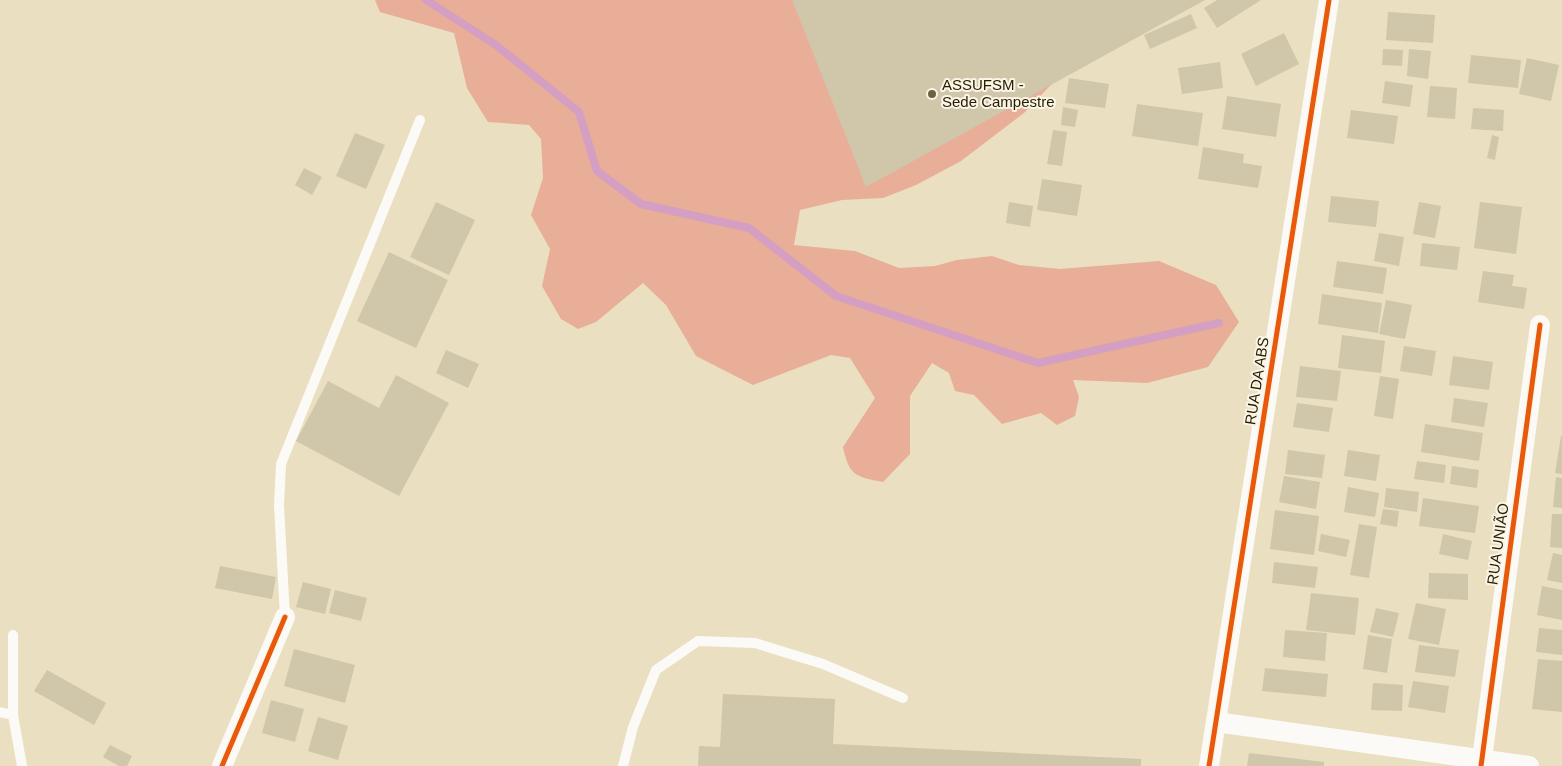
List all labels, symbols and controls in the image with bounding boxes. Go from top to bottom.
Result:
place label: ASSUFSM - Sede Campestre [942,76,1055,110]
marker: ASSUFSM - Sede Campestre [926,88,938,100]
street label: RUA DA ABS [1241,336,1272,426]
street label: RUA UNIÃO [1483,502,1512,586]

